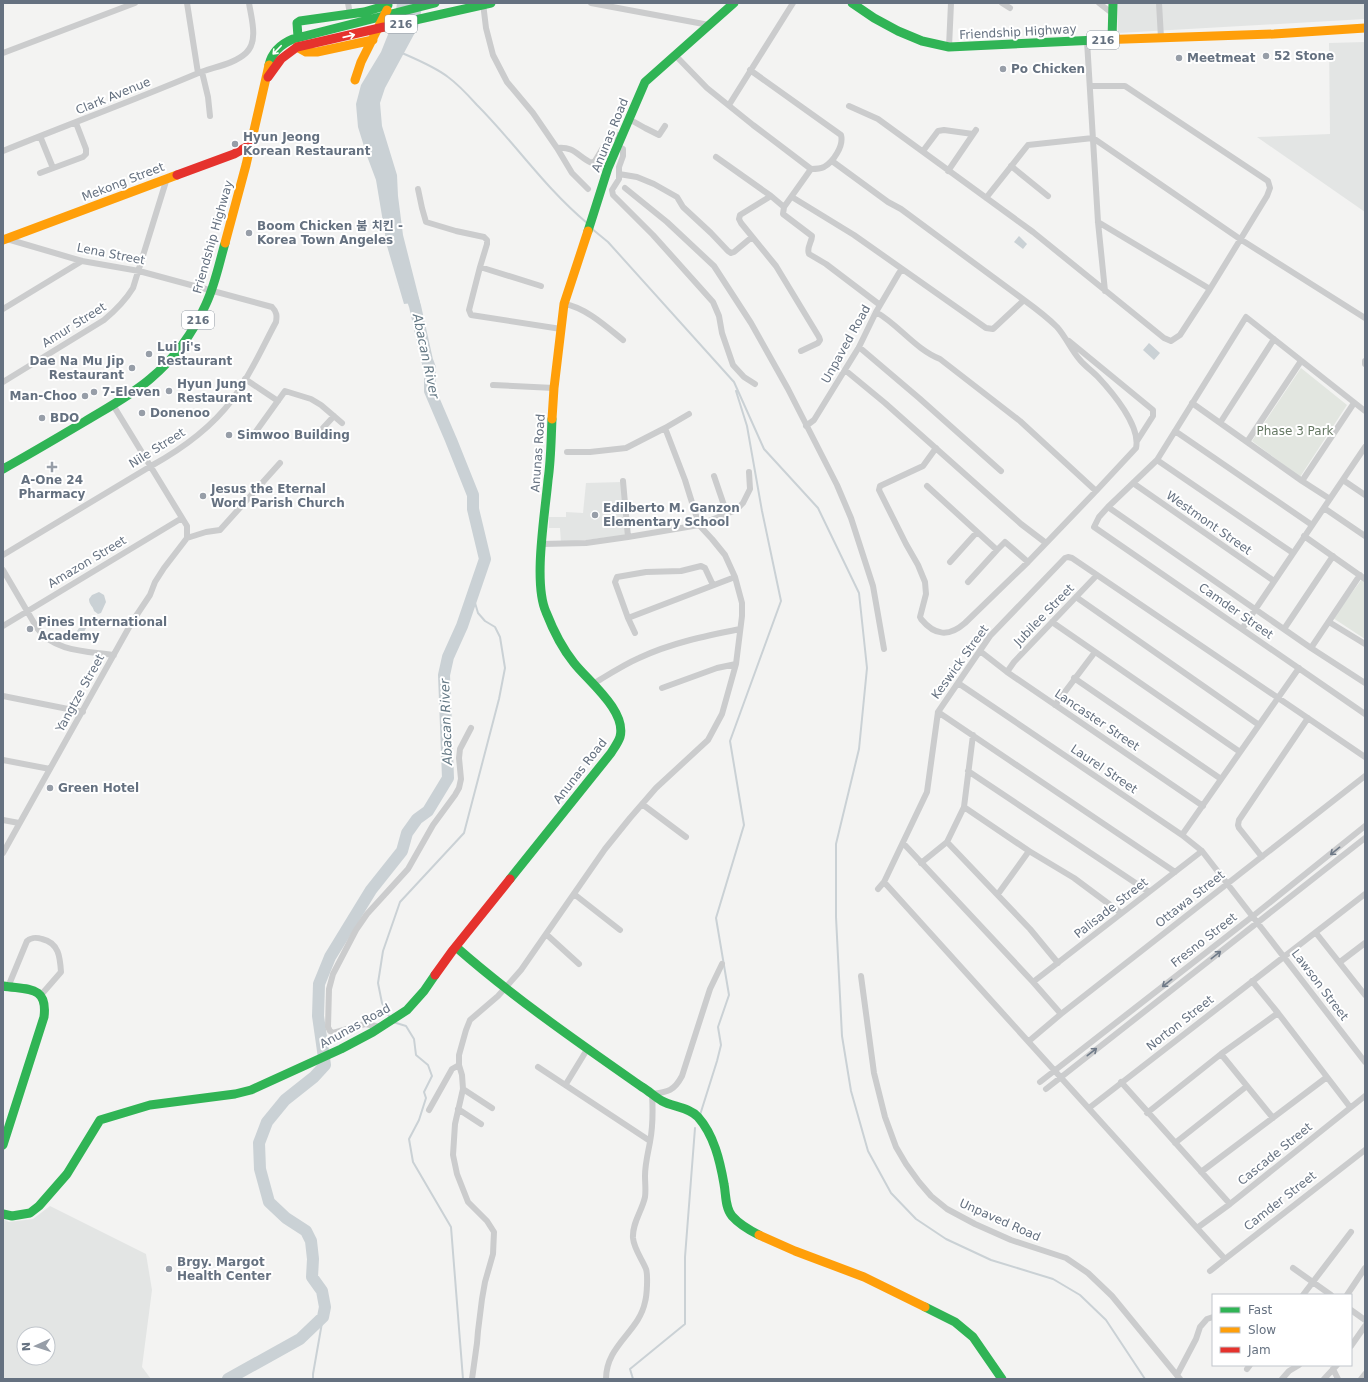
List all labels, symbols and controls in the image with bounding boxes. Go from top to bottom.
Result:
road number: 216 [385,15,417,33]
street label: Friendship Highway [959,22,1077,42]
one-way arrow [342,31,355,39]
road number: 216 [1087,31,1119,49]
one-way arrow [272,45,282,55]
place label: 52 Stone [1274,49,1334,63]
place label: Meetmeat [1187,51,1256,65]
marker: 52 Stone [1261,51,1271,61]
marker: Meetmeat [1174,53,1184,63]
place label: Po Chicken [1011,62,1085,76]
marker: Po Chicken [998,64,1008,74]
street label: Clark Avenue [74,75,152,117]
street label: Anunas Road [589,96,631,174]
place label: Hyun Jeong Korean Restaurant [243,130,371,158]
marker: Hyun Jeong Korean Restaurant [230,139,240,149]
street label: Mekong Street [80,160,166,204]
street label: Friendship Highway [190,179,236,295]
place label: Boom Chicken 붐 치킨 - Korea Town Angeles [257,219,403,247]
marker: Boom Chicken 붐 치킨 - Korea Town Angeles [244,228,254,238]
street label: Lena Street [76,241,147,268]
street label: Amur Street [39,300,109,350]
street label: Unpaved Road [819,302,873,386]
road number: 216 [182,311,214,329]
water label: Abacan River [409,311,443,401]
place label: Lui Ji's Restaurant [157,340,232,368]
marker: Lui Ji's Restaurant [144,349,154,359]
place label: Dae Na Mu Jip Restaurant [29,354,124,382]
marker: Dae Na Mu Jip Restaurant [127,363,137,373]
place label: Hyun Jung Restaurant [177,377,252,405]
place label: 7-Eleven [102,385,160,399]
marker: Hyun Jung Restaurant [164,386,174,396]
marker: 7-Eleven [89,387,99,397]
place label: Man-Choo [10,389,77,403]
marker: Man-Choo [80,391,90,401]
place label: Donenoo [150,406,210,420]
marker: Donenoo [137,408,147,418]
place label: BDO [50,411,79,425]
marker: BDO [37,413,47,423]
street label: Anunas Road [528,413,548,493]
park label: Phase 3 Park [1256,424,1334,438]
street label: Nile Street [126,425,188,471]
place label: Simwoo Building [237,428,350,442]
marker: Simwoo Building [224,430,234,440]
marker: A-One 24 Pharmacy [47,462,57,472]
place label: A-One 24 Pharmacy [19,473,86,501]
place label: Jesus the Eternal Word Parish Church [210,482,345,510]
street label: Westmont Street [1164,488,1255,558]
marker: Jesus the Eternal Word Parish Church [198,491,208,501]
place label: Edilberto M. Ganzon Elementary School [603,501,740,529]
marker: Edilberto M. Ganzon Elementary School [590,510,600,520]
street label: Amazon Street [45,533,129,591]
street label: Camder Street [1196,580,1276,642]
street label: Jubilee Street [1010,581,1077,650]
place label: Pines International Academy [38,615,167,643]
street label: Keswick Street [929,622,992,702]
marker: Pines International Academy [25,624,35,634]
street label: Yangtze Street [52,651,107,735]
water label: Abacan River [437,677,455,766]
street label: Lancaster Street [1052,686,1142,754]
street label: Anunas Road [550,736,610,806]
street label: Laurel Street [1068,742,1140,797]
place label: Green Hotel [58,781,139,795]
marker: Green Hotel [45,783,55,793]
one-way arrow [1329,846,1340,855]
street label: Ottawa Street [1153,868,1228,930]
street label: Palisade Street [1071,875,1151,941]
street label: Fresno Street [1168,910,1240,970]
street label: Lawson Street [1289,947,1351,1024]
one-way arrow [1210,950,1221,959]
one-way arrow [1161,979,1172,988]
street label: Norton Street [1144,992,1217,1054]
street label: Anunas Road [317,1001,393,1051]
one-way arrow [1086,1048,1097,1057]
street label: Cascade Street [1235,1120,1315,1188]
street label: Camder Street [1241,1168,1319,1233]
street label: Unpaved Road [957,1196,1043,1244]
place label: Brgy. Margot Health Center [177,1255,271,1283]
marker: Brgy. Margot Health Center [164,1264,174,1274]
legend [1212,1294,1352,1366]
text: Fast [1248,1303,1272,1317]
text: Slow [1248,1323,1276,1337]
north arrow [16,1326,56,1366]
text: N [20,1342,33,1351]
text: Jam [1247,1343,1271,1357]

